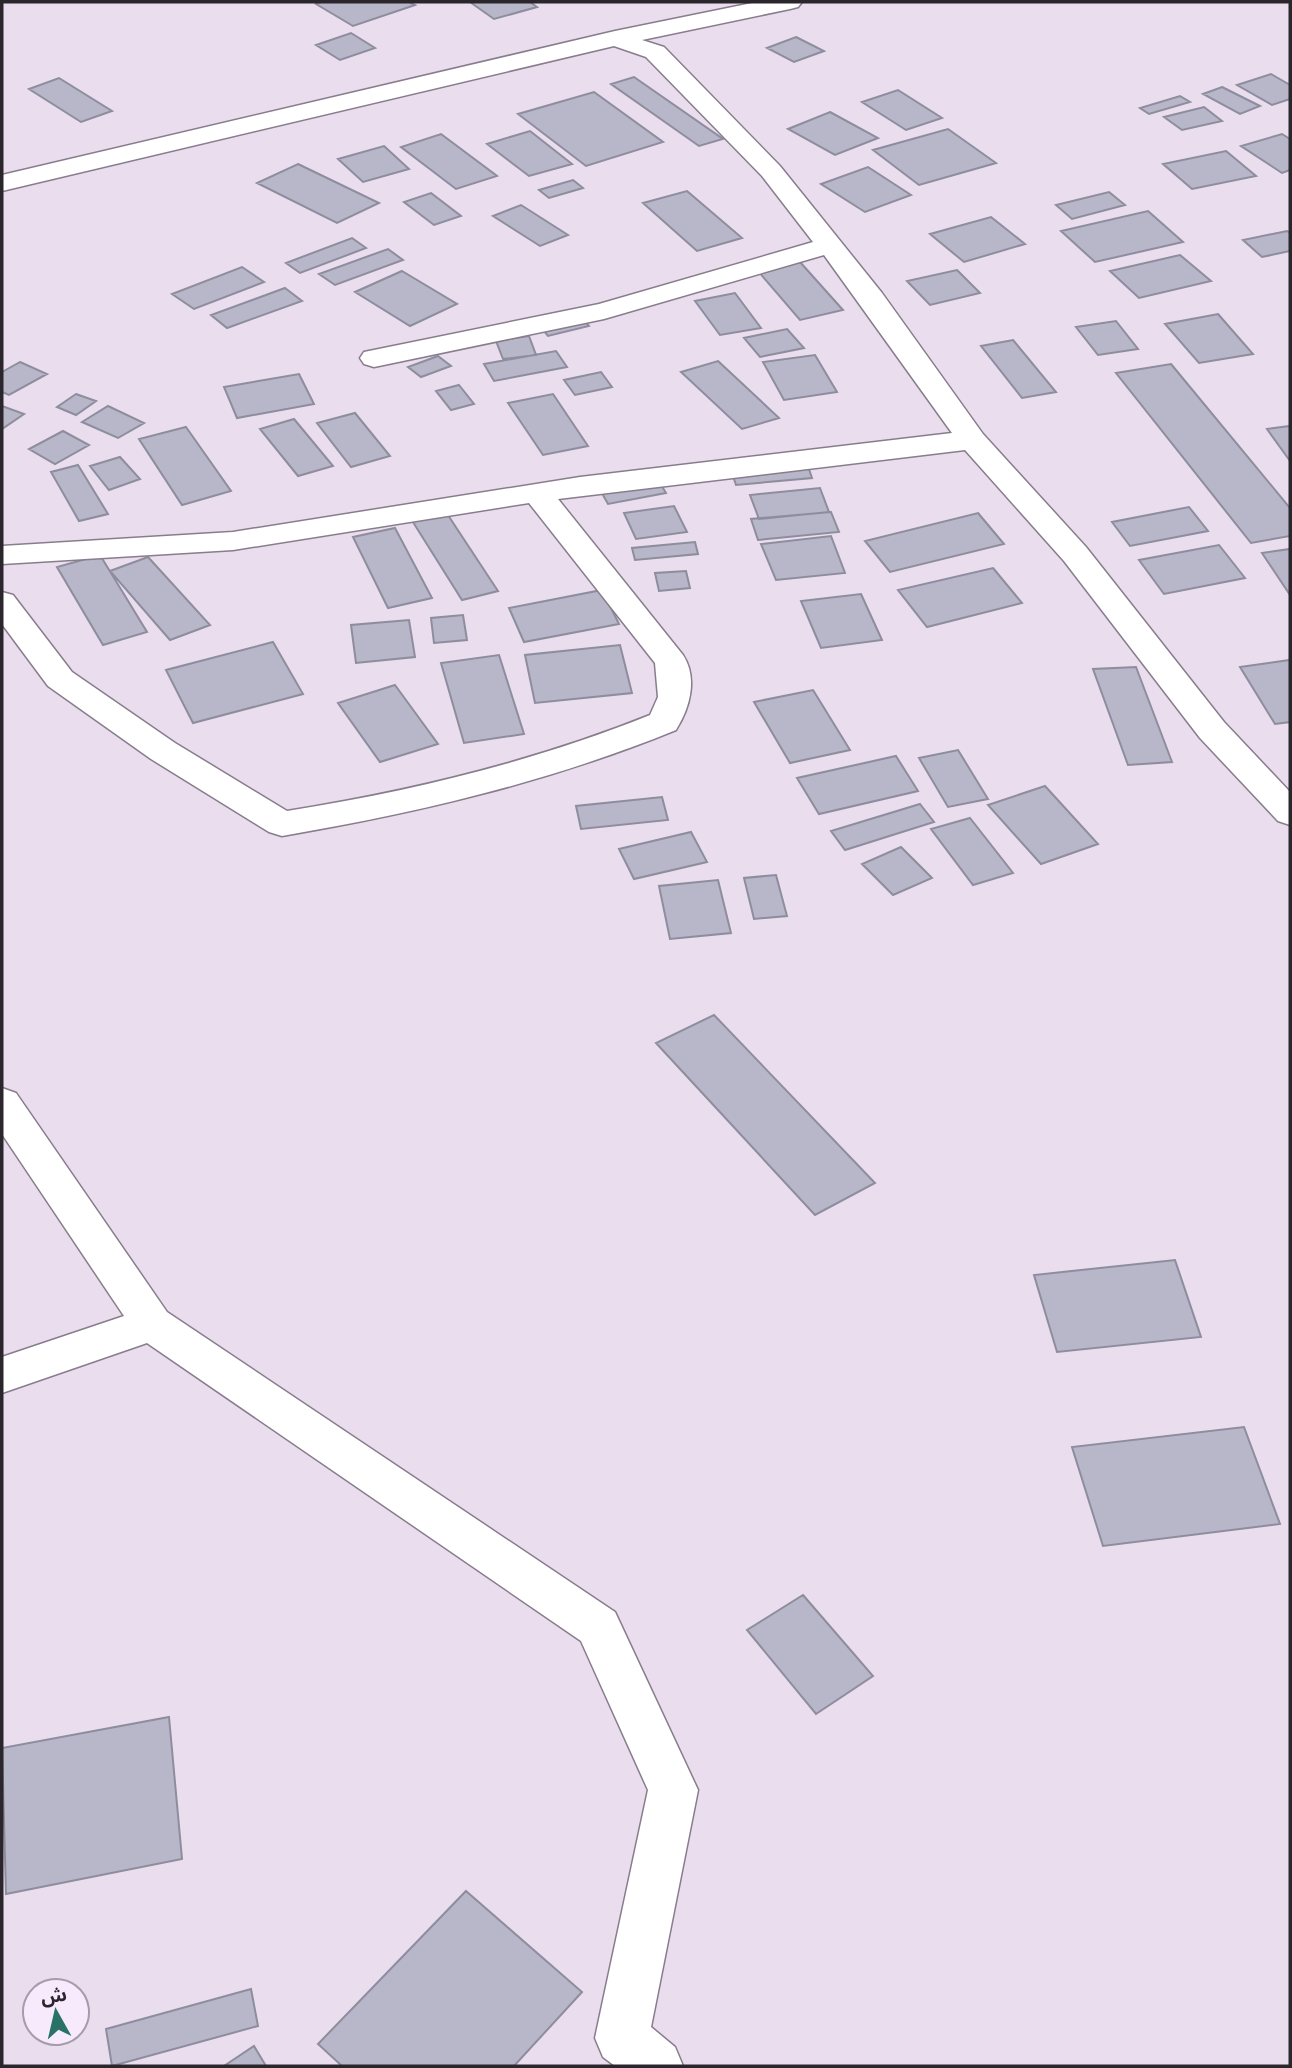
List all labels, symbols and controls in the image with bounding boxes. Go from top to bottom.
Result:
text: ش [38,1975,69,2018]
north arrow [21,1977,91,2047]

